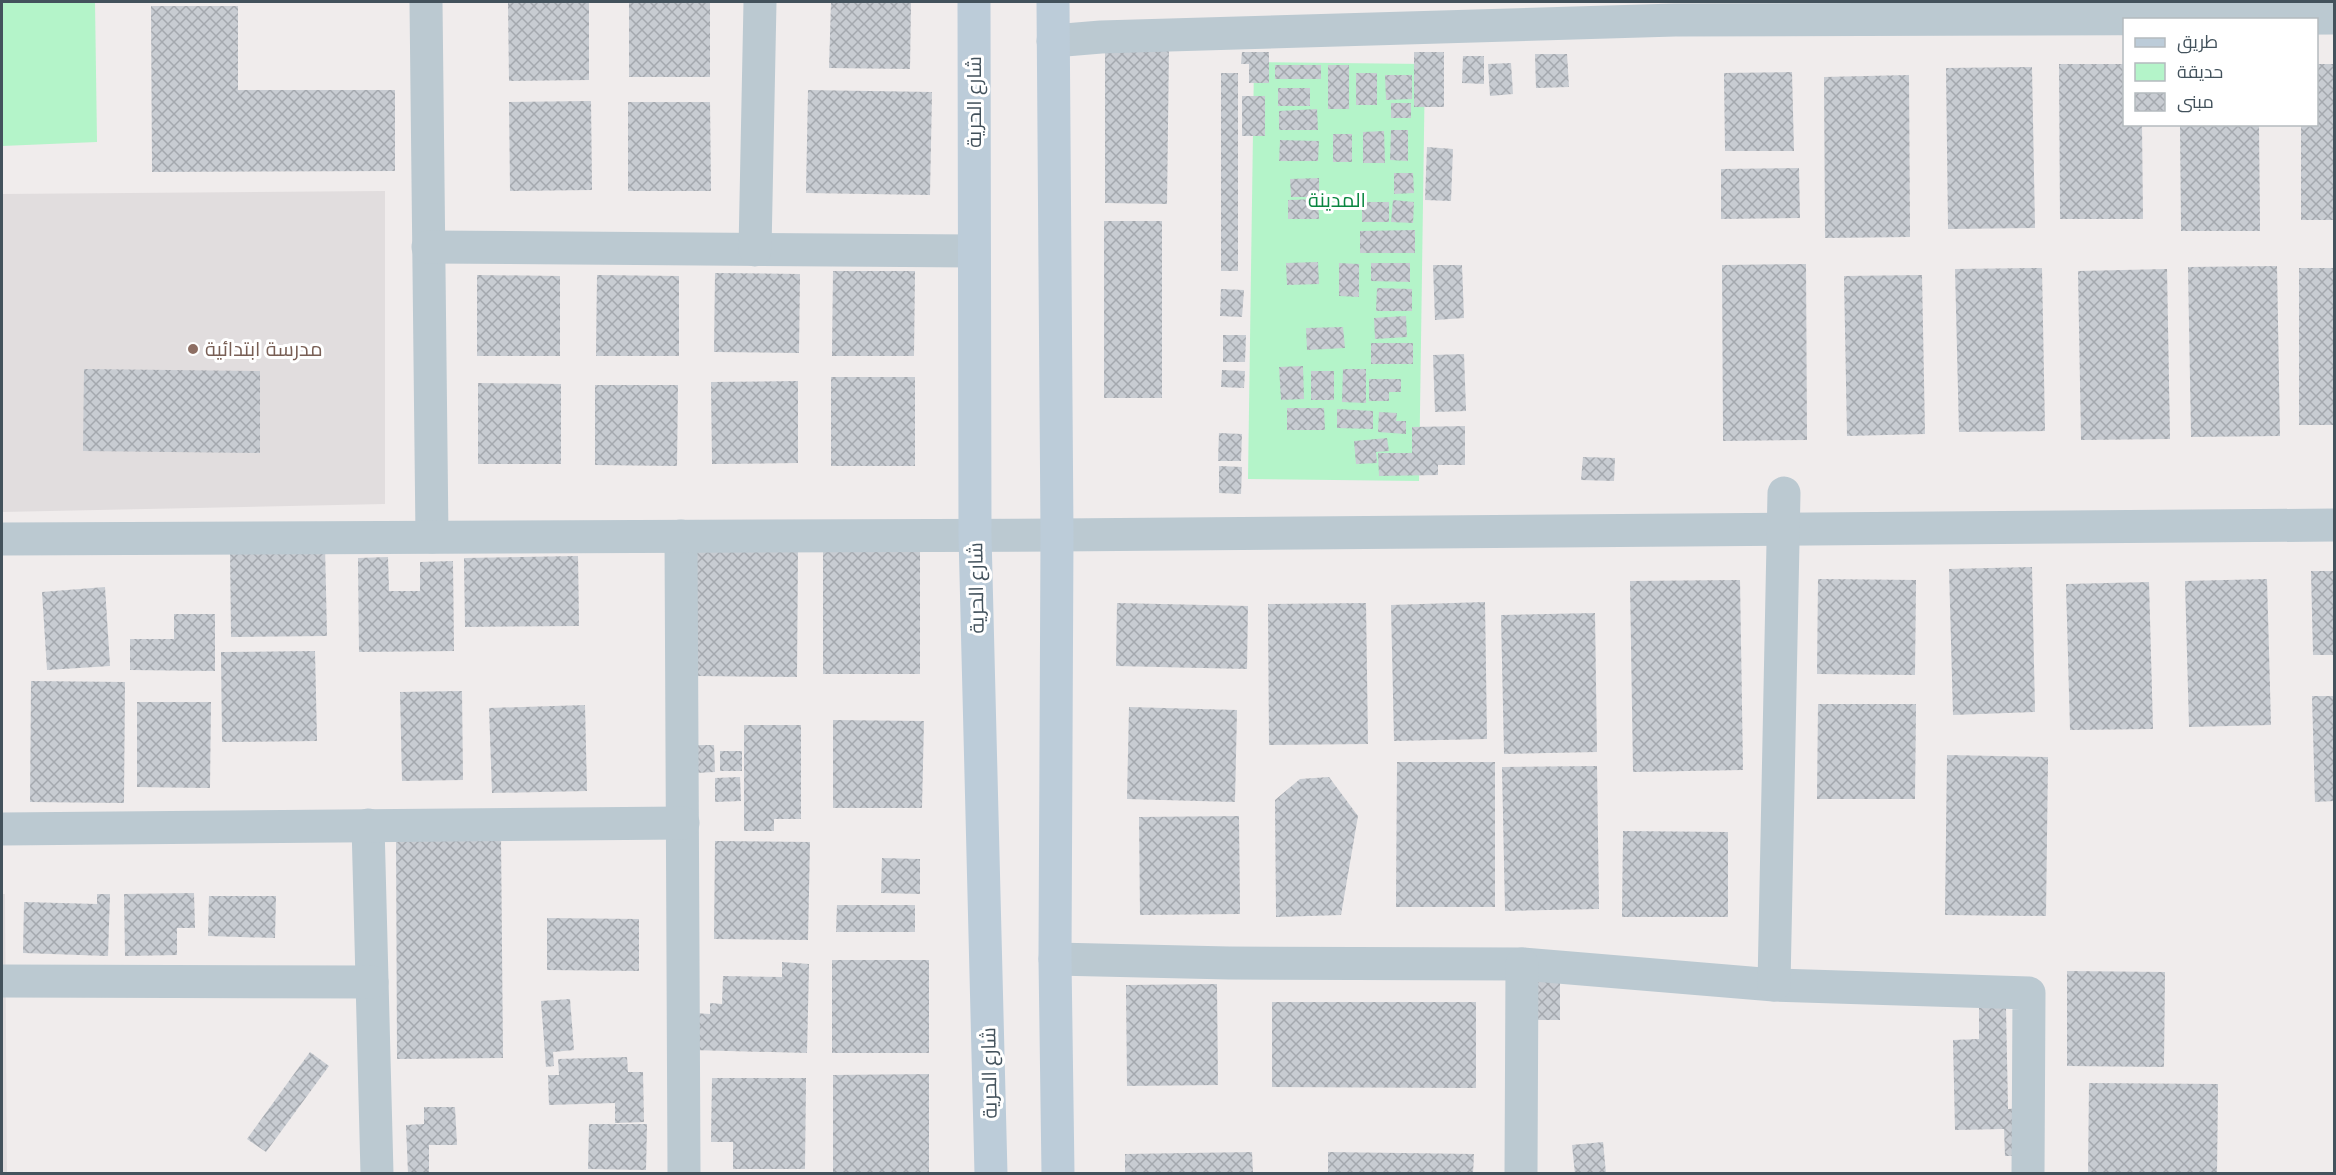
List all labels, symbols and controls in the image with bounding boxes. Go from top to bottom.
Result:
legend [2123,18,2318,126]
text: طريق [2177,31,2218,54]
street label: شارع الحرية [962,56,988,148]
text: حديقة [2177,61,2223,83]
text: مبنى [2177,91,2214,113]
park label: المدينة [1308,188,1366,212]
place label: مدرسة ابتدائية [205,337,323,361]
marker: مدرسة ابتدائية [186,342,200,356]
street label: شارع الحرية [963,542,991,634]
street label: شارع الحرية [976,1027,1004,1119]

